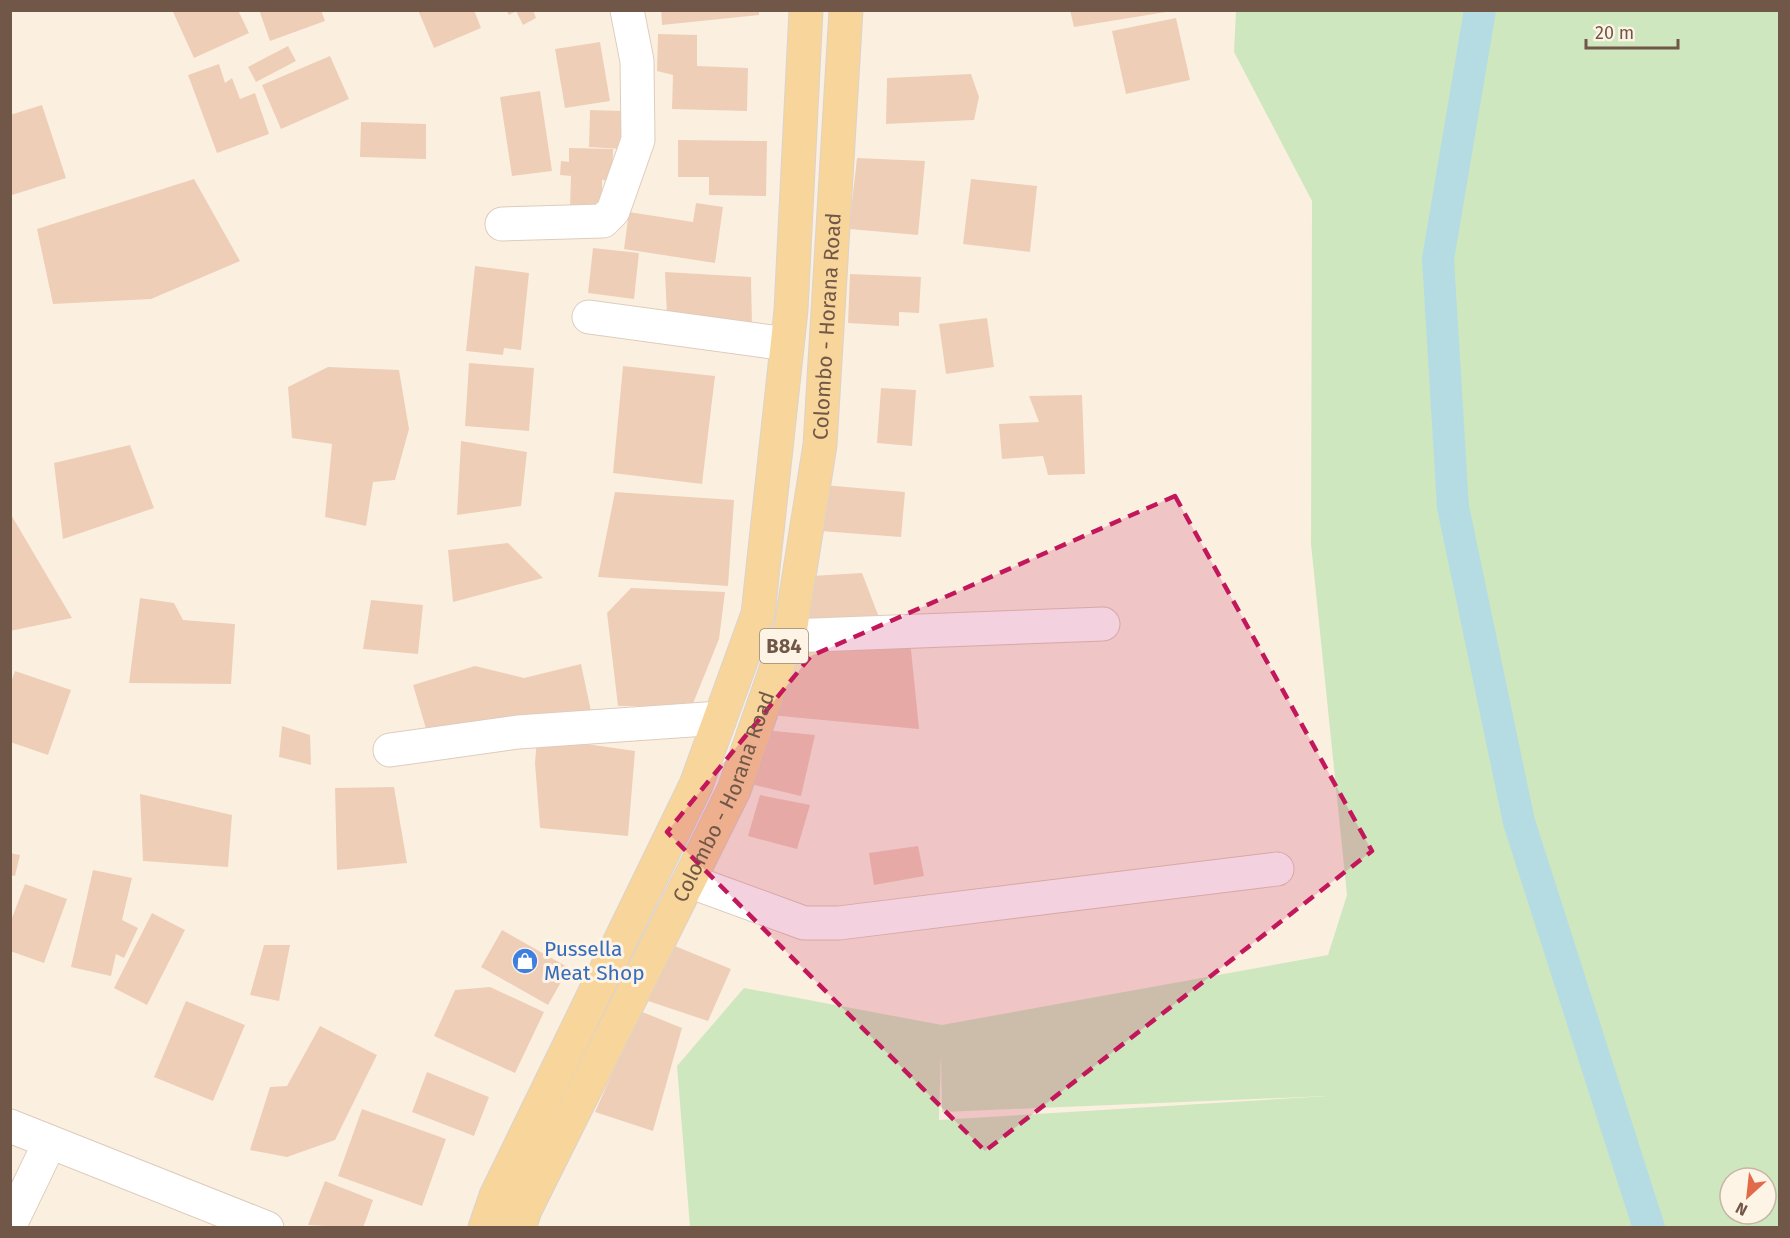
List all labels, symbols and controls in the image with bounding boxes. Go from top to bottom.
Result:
scale bar [1586,12,1678,50]
text: 20 m [1595,22,1634,44]
street label: Colombo - Horana Road [807,212,847,441]
road number: B84 [760,629,808,663]
street label: Colombo - Horana Road [667,688,780,907]
place label: Pussella Meat Shop [544,936,645,986]
shop icon: Pussella Meat Shop [510,946,540,976]
north arrow [1718,1166,1778,1226]
text: N [1732,1198,1750,1220]

